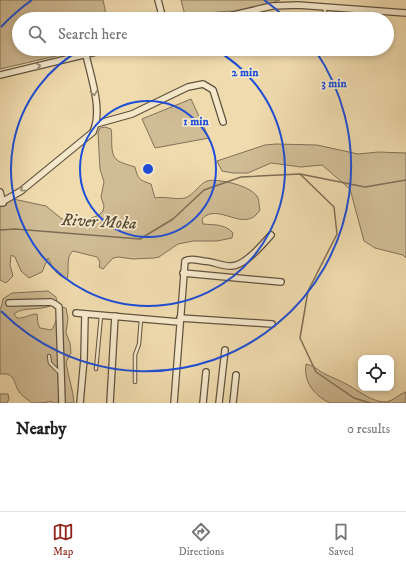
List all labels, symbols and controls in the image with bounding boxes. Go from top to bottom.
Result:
search box [12,12,394,56]
icon: search [26,23,48,45]
text: Search here [58,25,127,44]
one-way arrow [35,63,41,71]
text: 2 min [232,65,259,80]
text: 3 min [321,76,347,91]
one-way arrow [90,90,98,96]
text: 1 min [183,114,209,129]
centre of rings [141,162,155,176]
one-way arrow [20,184,27,192]
water label: River Moka [60,209,137,235]
map controls [358,355,394,391]
button: locate [358,355,394,391]
text: Nearby [16,418,66,440]
text: 0 results [347,421,390,437]
tab: Map [52,521,74,559]
tab: Directions [179,521,224,559]
tab: Saved [329,521,354,559]

